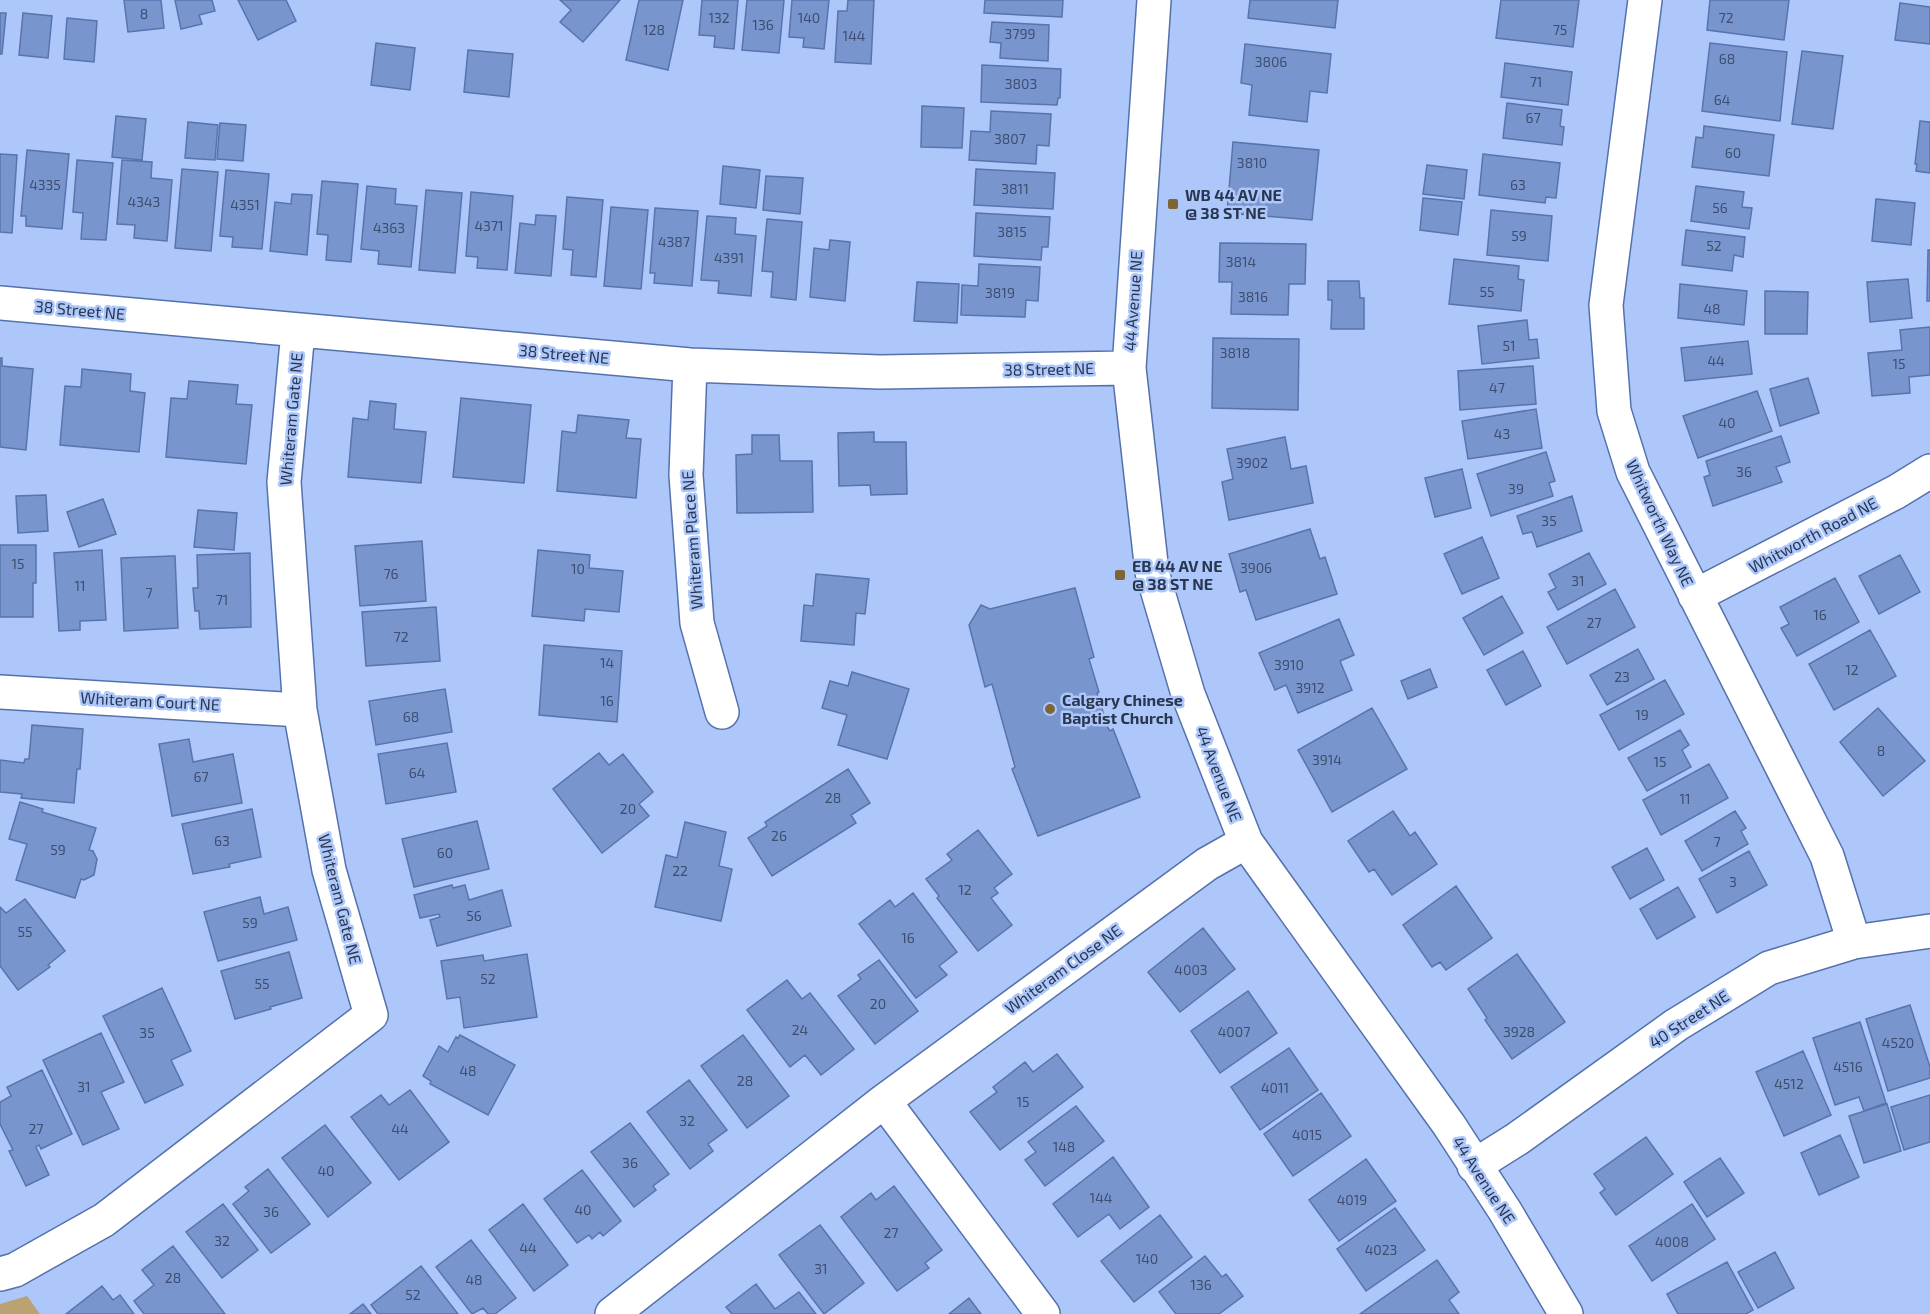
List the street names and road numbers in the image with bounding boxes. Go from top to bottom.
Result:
street label: 44 Avenue NE [1120,250,1145,352]
street label: 38 Street NE [34,296,126,323]
street label: 38 Street NE [518,340,610,367]
street label: Whiteram Gate NE [275,352,306,486]
street label: 38 Street NE [1004,358,1094,379]
street label: Whitworth Way NE [1623,456,1698,589]
street label: Whiteram Place NE [677,470,706,610]
street label: Whitworth Road NE [1745,493,1880,576]
street label: Whiteram Court NE [80,687,220,714]
street label: 44 Avenue NE [1193,724,1246,824]
street label: Whiteram Gate NE [315,832,366,966]
street label: Whiteram Close NE [1001,920,1125,1017]
street label: 40 Street NE [1645,986,1732,1051]
street label: 44 Avenue NE [1449,1132,1520,1227]

